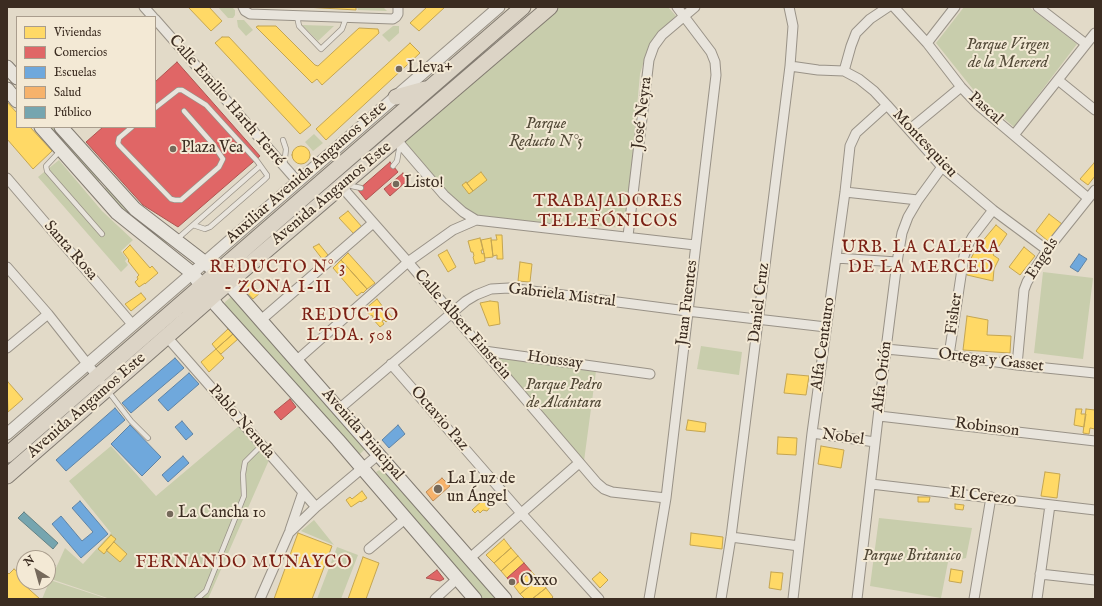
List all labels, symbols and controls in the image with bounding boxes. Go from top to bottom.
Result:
legend [16,16,156,128]
text: Viviendas [54,25,101,40]
street label: Calle Emilio Harth Terré [164,32,288,170]
park label: Parque Virgen de la Mercerd [967,36,1049,74]
text: Comercios [54,45,107,60]
place label: Lleva+ [407,59,453,79]
marker: Lleva+ [394,64,404,74]
text: Escuelas [54,65,96,80]
street label: José Neyra [629,76,657,150]
text: Salud [54,85,81,100]
street label: Pascal [964,89,1006,129]
street label: Auxiliar Avenida Angamos Este [223,98,391,248]
text: Público [54,105,92,120]
street label: Montesquieu [888,106,960,182]
park label: Parque Reducto N°5 [509,115,583,153]
street label: Avenida Angamos Este [268,138,396,250]
place label: Plaza Vea [181,139,243,159]
marker: Plaza Vea [168,144,178,154]
place label: Listo! [404,174,444,194]
marker: Listo! [391,179,401,189]
district label: TRABAJADORES TELEFÓNICOS [533,193,683,233]
street label: Santa Rosa [39,217,101,285]
street label: Engels [1023,235,1063,283]
district label: URB. LA CALERA DE LA MERCED [842,239,1000,279]
district label: REDUCTO N° 3 - ZONA I-II [210,259,346,299]
street label: Juan Fuentes [673,259,703,347]
street label: Daniel Cruz [746,262,774,344]
street label: Calle Albert Einstein [409,266,515,384]
street label: Gabriela Mistral [507,280,617,312]
street label: Fisher [943,292,967,336]
street label: Alfa Centauro [808,296,840,392]
district label: REDUCTO LTDA. 508 [301,307,399,347]
street label: Alfa Orión [869,340,897,414]
street label: Ortega y Gasset [937,345,1045,377]
street label: Houssay [526,348,584,374]
street label: Avenida Angamos Este [24,349,150,463]
park label: Parque Pedro de Alcántara [526,376,602,414]
street label: Pablo Neruda [204,381,278,463]
street label: Octavio Paz [406,383,472,455]
street label: Avenida Principal [317,385,407,485]
street label: Robinson [954,415,1020,441]
street label: Nobel [821,426,865,450]
place label: La Luz de un Ángel [447,470,515,508]
marker: La Luz de un Ángel [432,483,444,495]
street label: El Cerezo [949,483,1017,511]
place label: La Cancha 10 [178,504,266,524]
marker: La Cancha 10 [165,509,175,519]
park label: Parque Britanico [863,547,961,567]
north arrow [16,550,56,590]
text: N [21,553,37,570]
district label: FERNANDO MUNAYCO [135,554,353,574]
place label: Oxxo [520,572,557,592]
marker: Oxxo [507,577,517,587]

